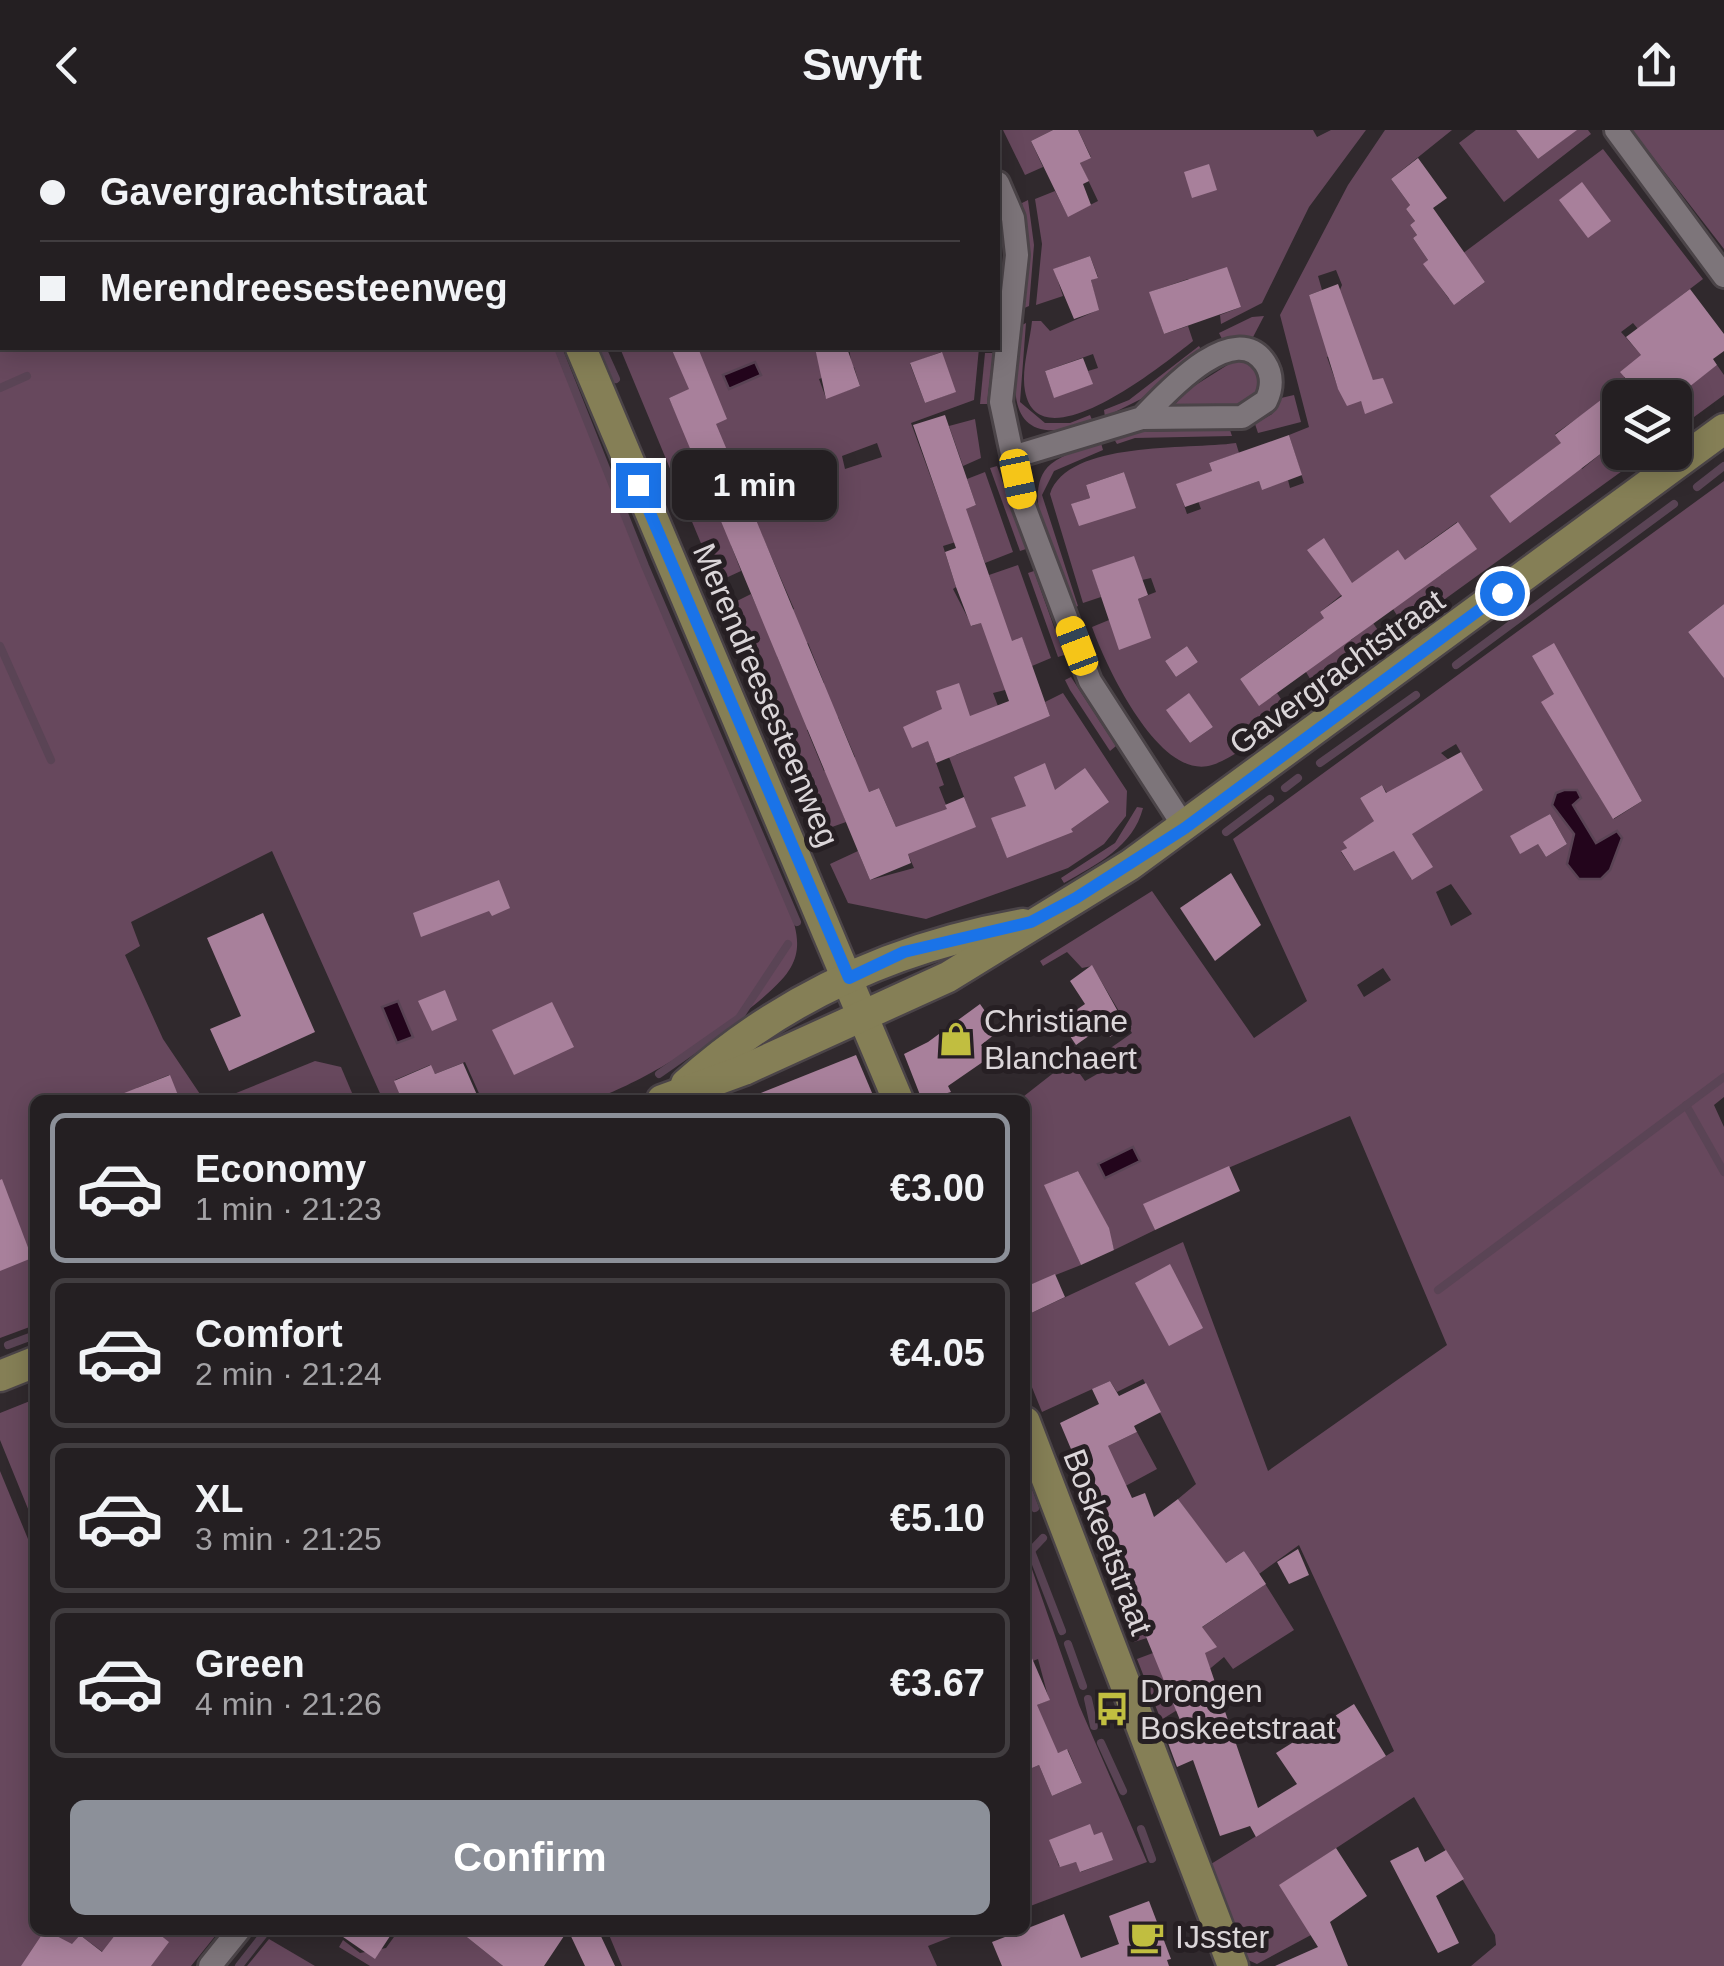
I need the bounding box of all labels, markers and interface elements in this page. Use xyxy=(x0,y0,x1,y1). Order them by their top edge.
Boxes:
icon: back xyxy=(40,38,95,93)
icon: share xyxy=(1629,38,1684,93)
text: Swyft xyxy=(802,39,922,90)
text: Gavergrachtstraat xyxy=(100,171,427,213)
text: Merendreesesteenweg xyxy=(100,267,508,309)
map controls xyxy=(1602,380,1692,470)
button: layers xyxy=(1602,380,1692,470)
car xyxy=(997,447,1039,511)
callout: 1 min xyxy=(673,450,838,520)
route end xyxy=(616,463,661,508)
text: 1 min xyxy=(713,467,796,503)
street label: Merendreesesteenweg xyxy=(686,538,846,852)
route start xyxy=(1480,571,1525,616)
street label: Gavergrachtstraat xyxy=(1223,582,1451,762)
car xyxy=(1052,613,1102,679)
place label: Christiane Blanchaert xyxy=(984,1003,1137,1076)
shop icon: Christiane Blanchaert xyxy=(937,1020,975,1058)
icon: car xyxy=(75,1143,165,1233)
text: Economy xyxy=(195,1148,366,1190)
text: €3.00 xyxy=(890,1167,985,1209)
text: 1 min · 21:23 xyxy=(195,1191,382,1227)
icon: car xyxy=(75,1308,165,1398)
text: Comfort xyxy=(195,1313,343,1355)
text: €4.05 xyxy=(890,1332,985,1374)
text: 2 min · 21:24 xyxy=(195,1356,382,1392)
street label: Boskeetstraat xyxy=(1056,1444,1160,1640)
icon: car xyxy=(75,1473,165,1563)
text: XL xyxy=(195,1478,244,1520)
text: €5.10 xyxy=(890,1497,985,1539)
text: 3 min · 21:25 xyxy=(195,1521,382,1557)
icon: car xyxy=(75,1638,165,1728)
text: Green xyxy=(195,1643,305,1685)
text: €3.67 xyxy=(890,1662,985,1704)
place label: Drongen Boskeetstraat xyxy=(1140,1673,1336,1746)
text: 4 min · 21:26 xyxy=(195,1686,382,1722)
bus stop icon: Drongen Boskeetstraat xyxy=(1093,1690,1131,1728)
button: Confirm xyxy=(70,1800,990,1915)
cafe icon: IJsster xyxy=(1128,1918,1166,1956)
place label: IJsster xyxy=(1175,1919,1270,1955)

